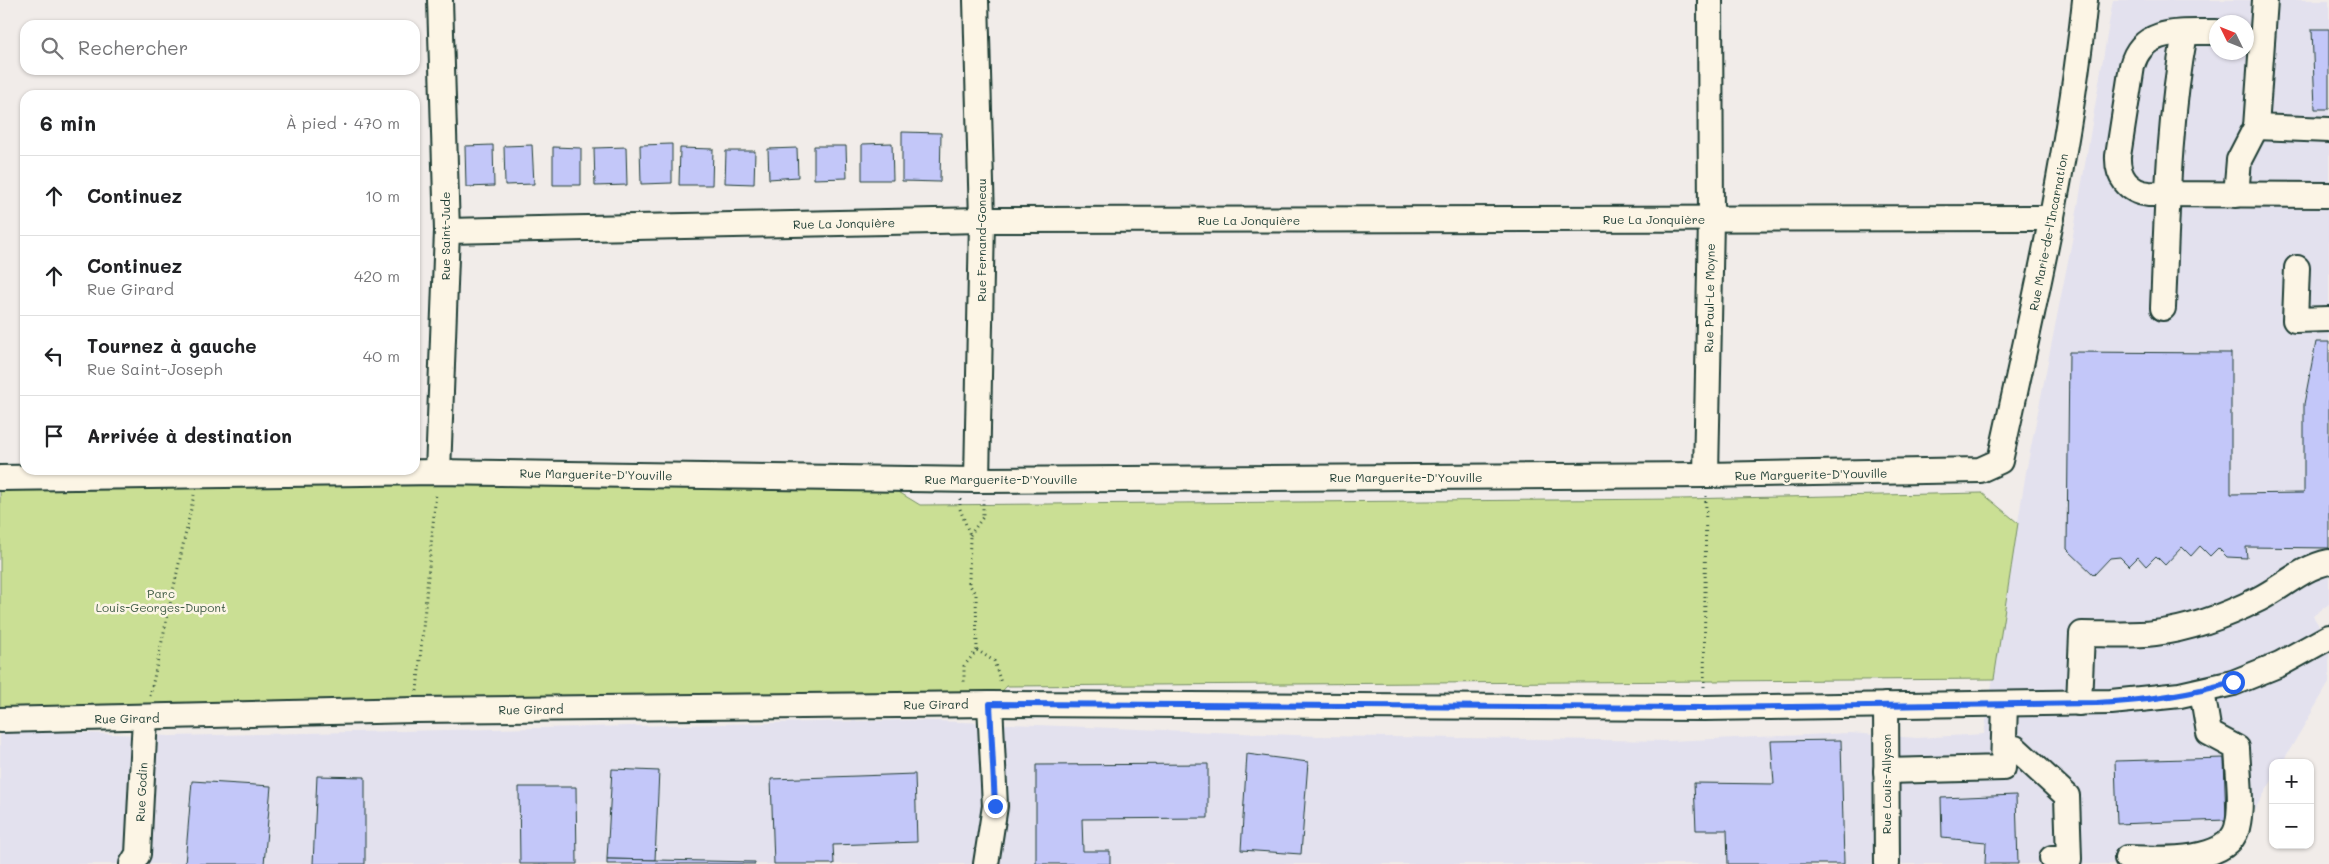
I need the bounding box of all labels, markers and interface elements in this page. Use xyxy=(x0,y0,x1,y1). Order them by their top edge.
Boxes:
north arrow xyxy=(2209,15,2254,60)
search box xyxy=(20,20,420,75)
icon: search xyxy=(38,34,66,62)
text: Rechercher xyxy=(78,35,188,60)
text: 6 min xyxy=(40,109,96,136)
text: À pied · 470 m xyxy=(286,112,400,133)
street label: Rue Marie-de-l'Incarnation xyxy=(2025,152,2071,312)
street label: Rue Fernand-Goneau xyxy=(973,178,989,302)
icon: ahead xyxy=(40,182,68,210)
text: Continuez xyxy=(87,183,182,208)
text: 10 m xyxy=(365,185,400,206)
street label: Rue Saint-Jude xyxy=(437,192,453,280)
street label: Rue La Jonquière xyxy=(1603,211,1705,227)
street label: Rue La Jonquière xyxy=(1198,212,1300,228)
street label: Rue La Jonquière xyxy=(793,214,895,232)
street label: Rue Paul-Le Moyne xyxy=(1700,243,1718,353)
text: Continuez xyxy=(87,253,182,278)
icon: ahead xyxy=(40,262,68,290)
text: 420 m xyxy=(354,265,400,286)
text: Rue Girard xyxy=(87,278,174,299)
text: Tournez à gauche xyxy=(87,333,256,358)
icon: left xyxy=(40,342,68,370)
text: 40 m xyxy=(363,345,400,366)
text: Rue Saint-Joseph xyxy=(87,358,222,379)
icon: arrive xyxy=(40,422,68,450)
text: Arrivée à destination xyxy=(87,423,292,448)
street label: Rue Marguerite-D'Youville xyxy=(519,465,673,483)
street label: Rue Marguerite-D'Youville xyxy=(1734,465,1888,483)
street label: Rue Marguerite-D'Youville xyxy=(1330,469,1482,485)
street label: Rue Marguerite-D'Youville xyxy=(925,471,1077,487)
park label: Parc Louis-Georges-Dupont xyxy=(96,585,226,615)
route start xyxy=(2222,671,2245,694)
street label: Rue Girard xyxy=(903,695,969,713)
street label: Rue Girard xyxy=(498,700,564,718)
street label: Rue Girard xyxy=(94,709,160,727)
street label: Rue Louis-Allyson xyxy=(1878,734,1894,834)
map controls xyxy=(2269,759,2314,849)
button: + xyxy=(2269,759,2314,804)
street label: Rue Godin xyxy=(131,762,151,822)
route end xyxy=(984,795,1007,818)
button: − xyxy=(2269,804,2314,849)

